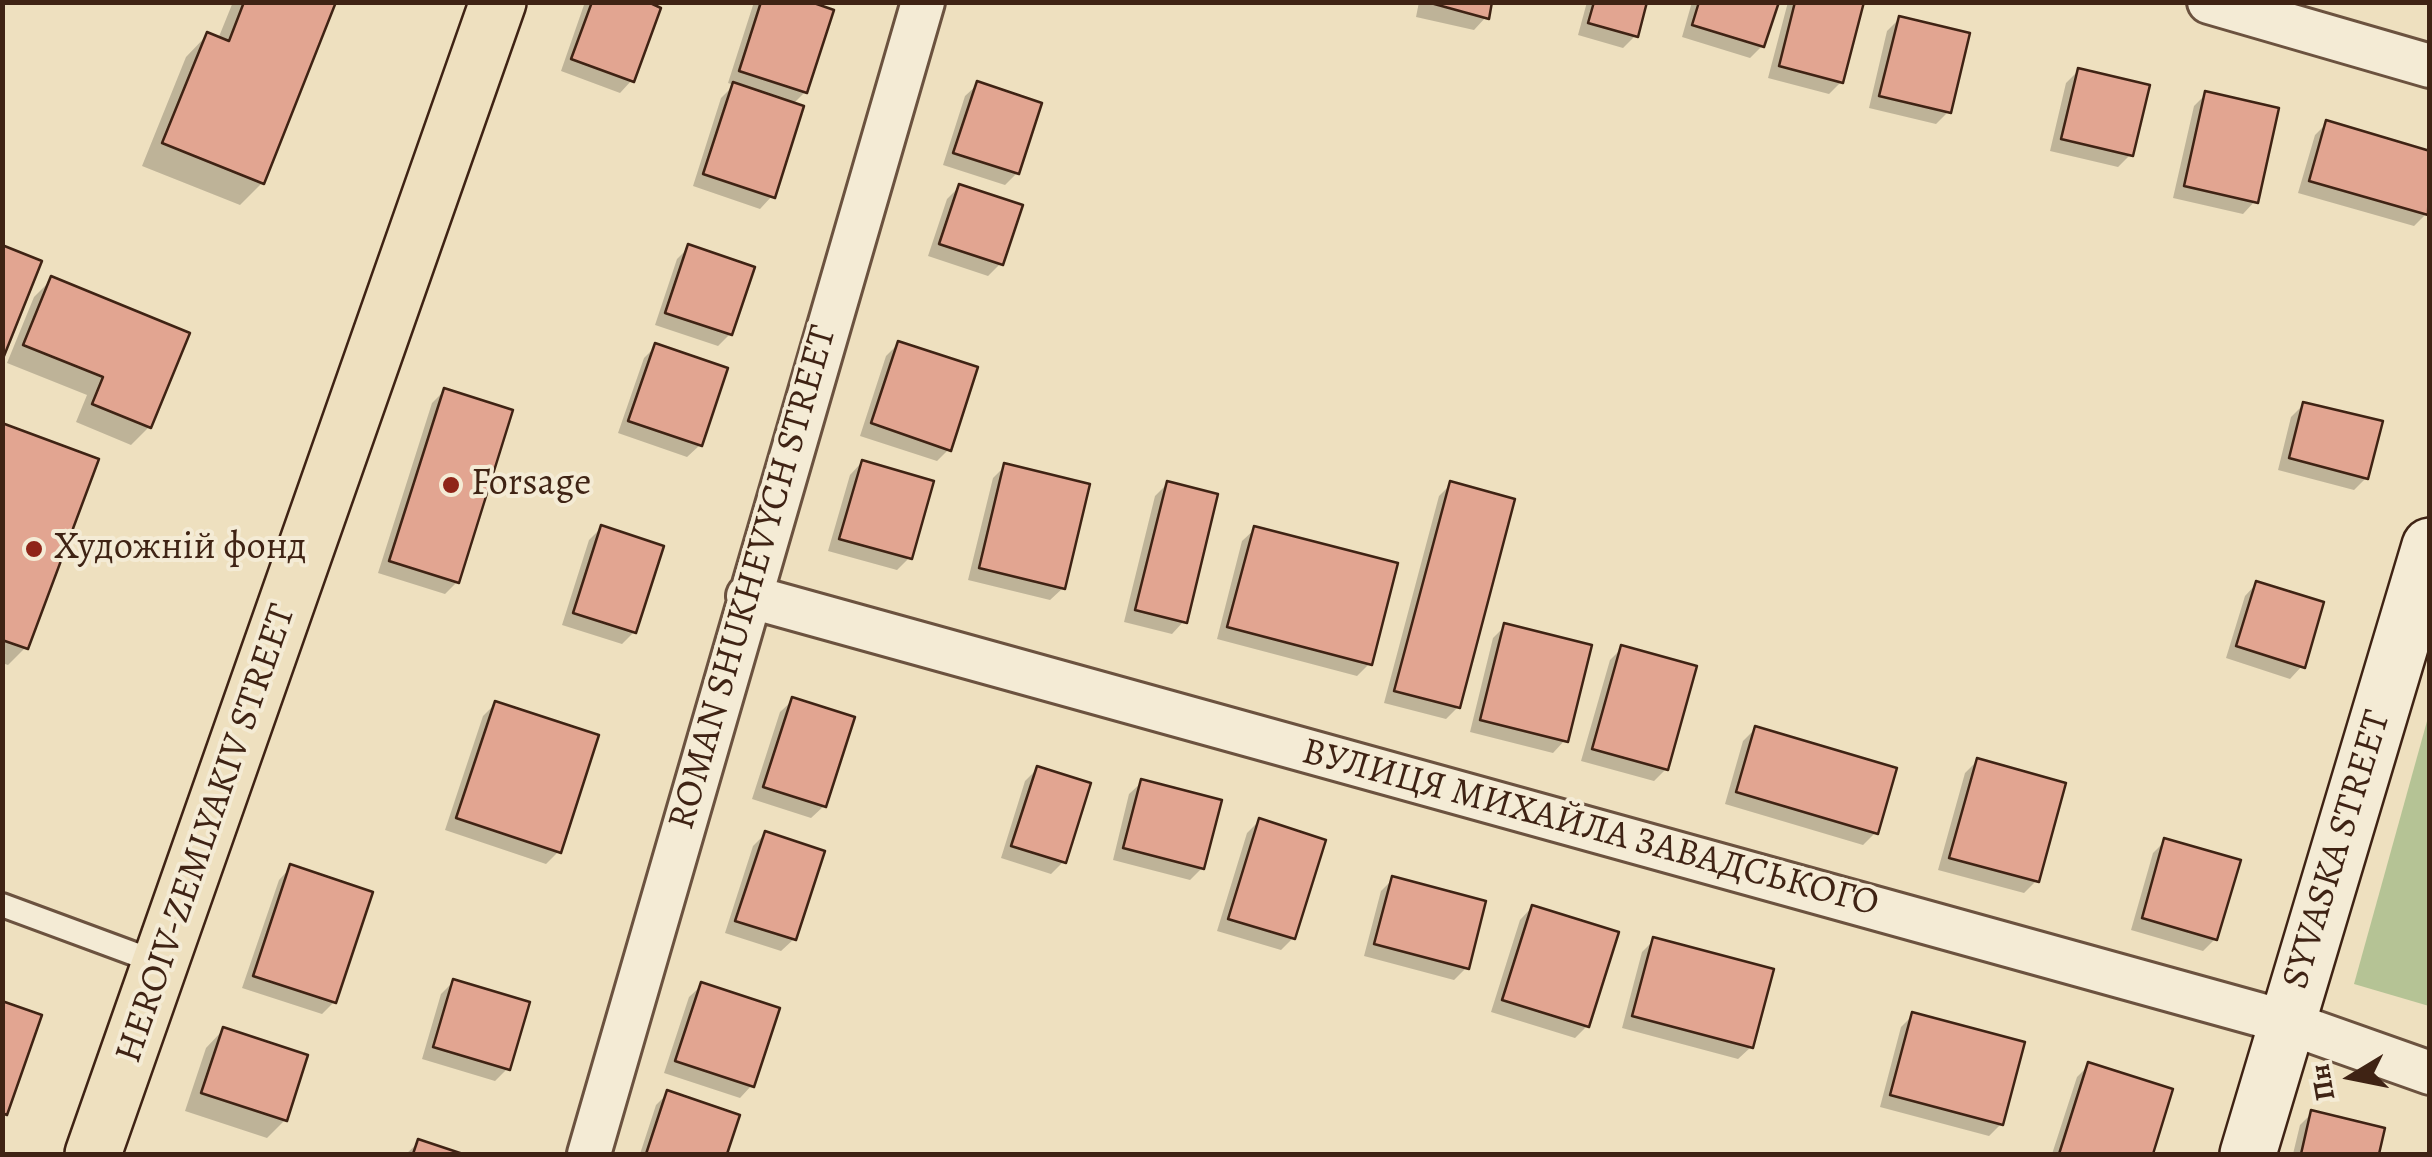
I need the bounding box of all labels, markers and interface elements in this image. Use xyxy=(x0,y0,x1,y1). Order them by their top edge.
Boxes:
street label: ROMAN SHUKHEVYCH STREET xyxy=(660,321,848,835)
place label: Forsage xyxy=(471,462,591,508)
marker: Forsage xyxy=(440,474,462,496)
place label: Художній фонд xyxy=(54,526,306,572)
marker: Художній фонд xyxy=(23,538,45,560)
street label: HEROIV-ZEMLYAKIV STREET xyxy=(107,599,307,1069)
street label: SYVASKA STREET xyxy=(2274,705,2402,995)
street label: ВУЛИЦЯ МИХАЙЛА ЗАВАДСЬКОГО xyxy=(1297,730,1883,928)
north arrow xyxy=(2302,1027,2402,1127)
text: Пн xyxy=(2301,1061,2344,1104)

